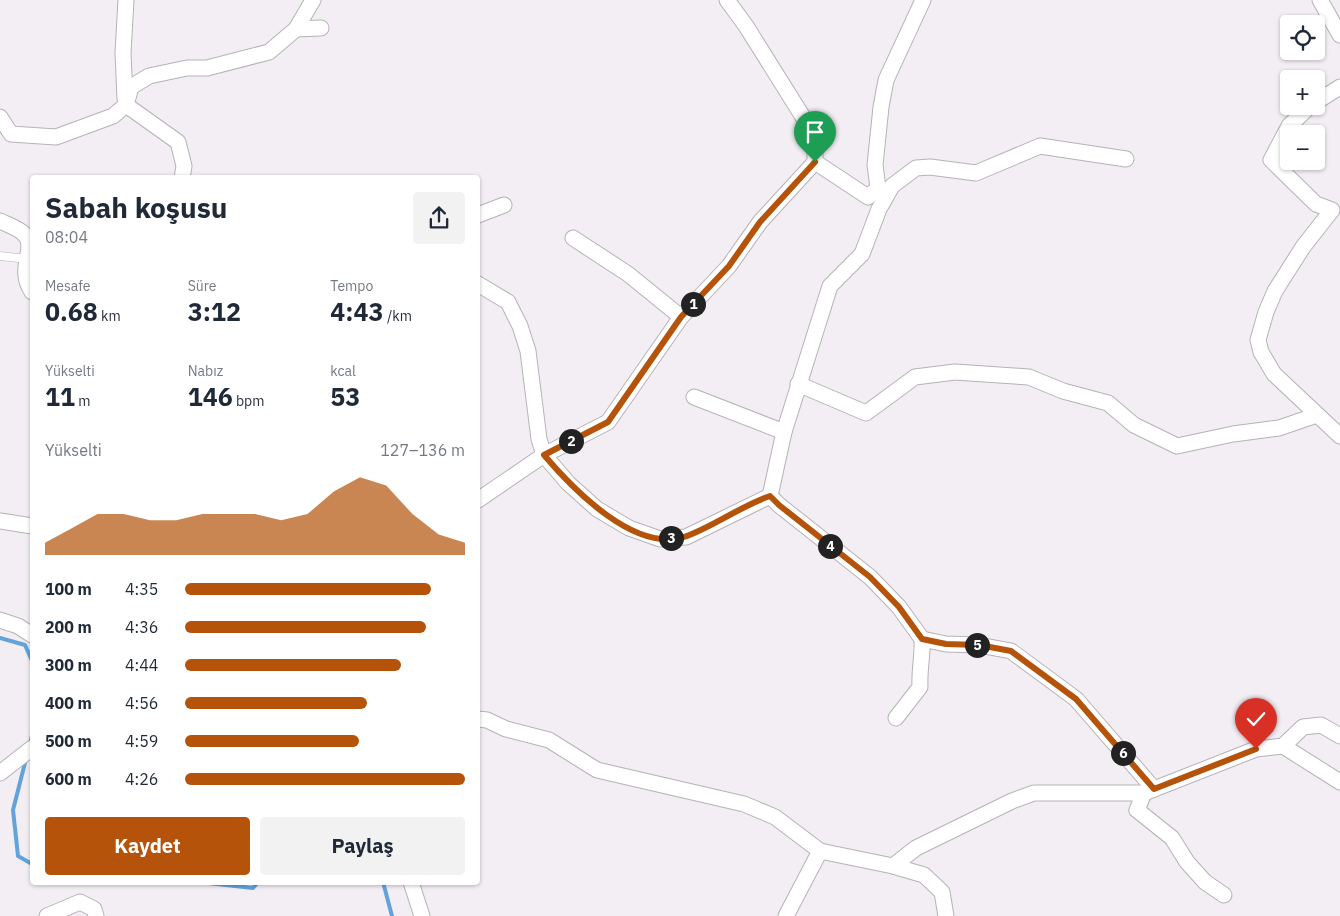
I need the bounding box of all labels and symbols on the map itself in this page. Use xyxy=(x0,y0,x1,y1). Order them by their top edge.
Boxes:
pin xyxy=(794,111,836,162)
pin: 1 xyxy=(680,292,706,316)
pin: 2 xyxy=(558,428,584,454)
pin: 3 xyxy=(658,526,684,550)
pin: 4 xyxy=(818,534,842,558)
pin: 5 xyxy=(964,632,990,658)
pin xyxy=(1235,698,1277,749)
pin: 6 xyxy=(1110,740,1136,766)

